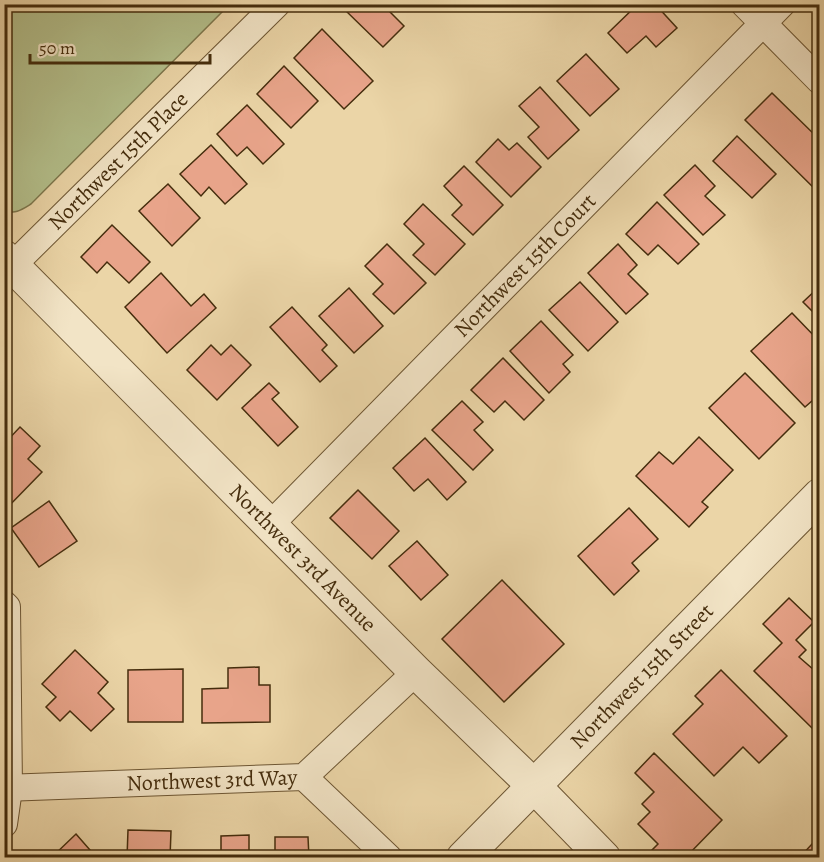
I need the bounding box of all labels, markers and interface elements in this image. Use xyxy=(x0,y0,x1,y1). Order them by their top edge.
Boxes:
scale bar xyxy=(30,27,210,65)
text: 50 m xyxy=(39,36,75,60)
street label: Northwest 15th Place xyxy=(42,85,195,237)
street label: Northwest 15th Court xyxy=(447,187,603,344)
street label: Northwest 3rd Avenue xyxy=(222,477,383,639)
street label: Northwest 15th Street xyxy=(563,597,720,756)
street label: Northwest 3rd Way xyxy=(126,762,298,798)

